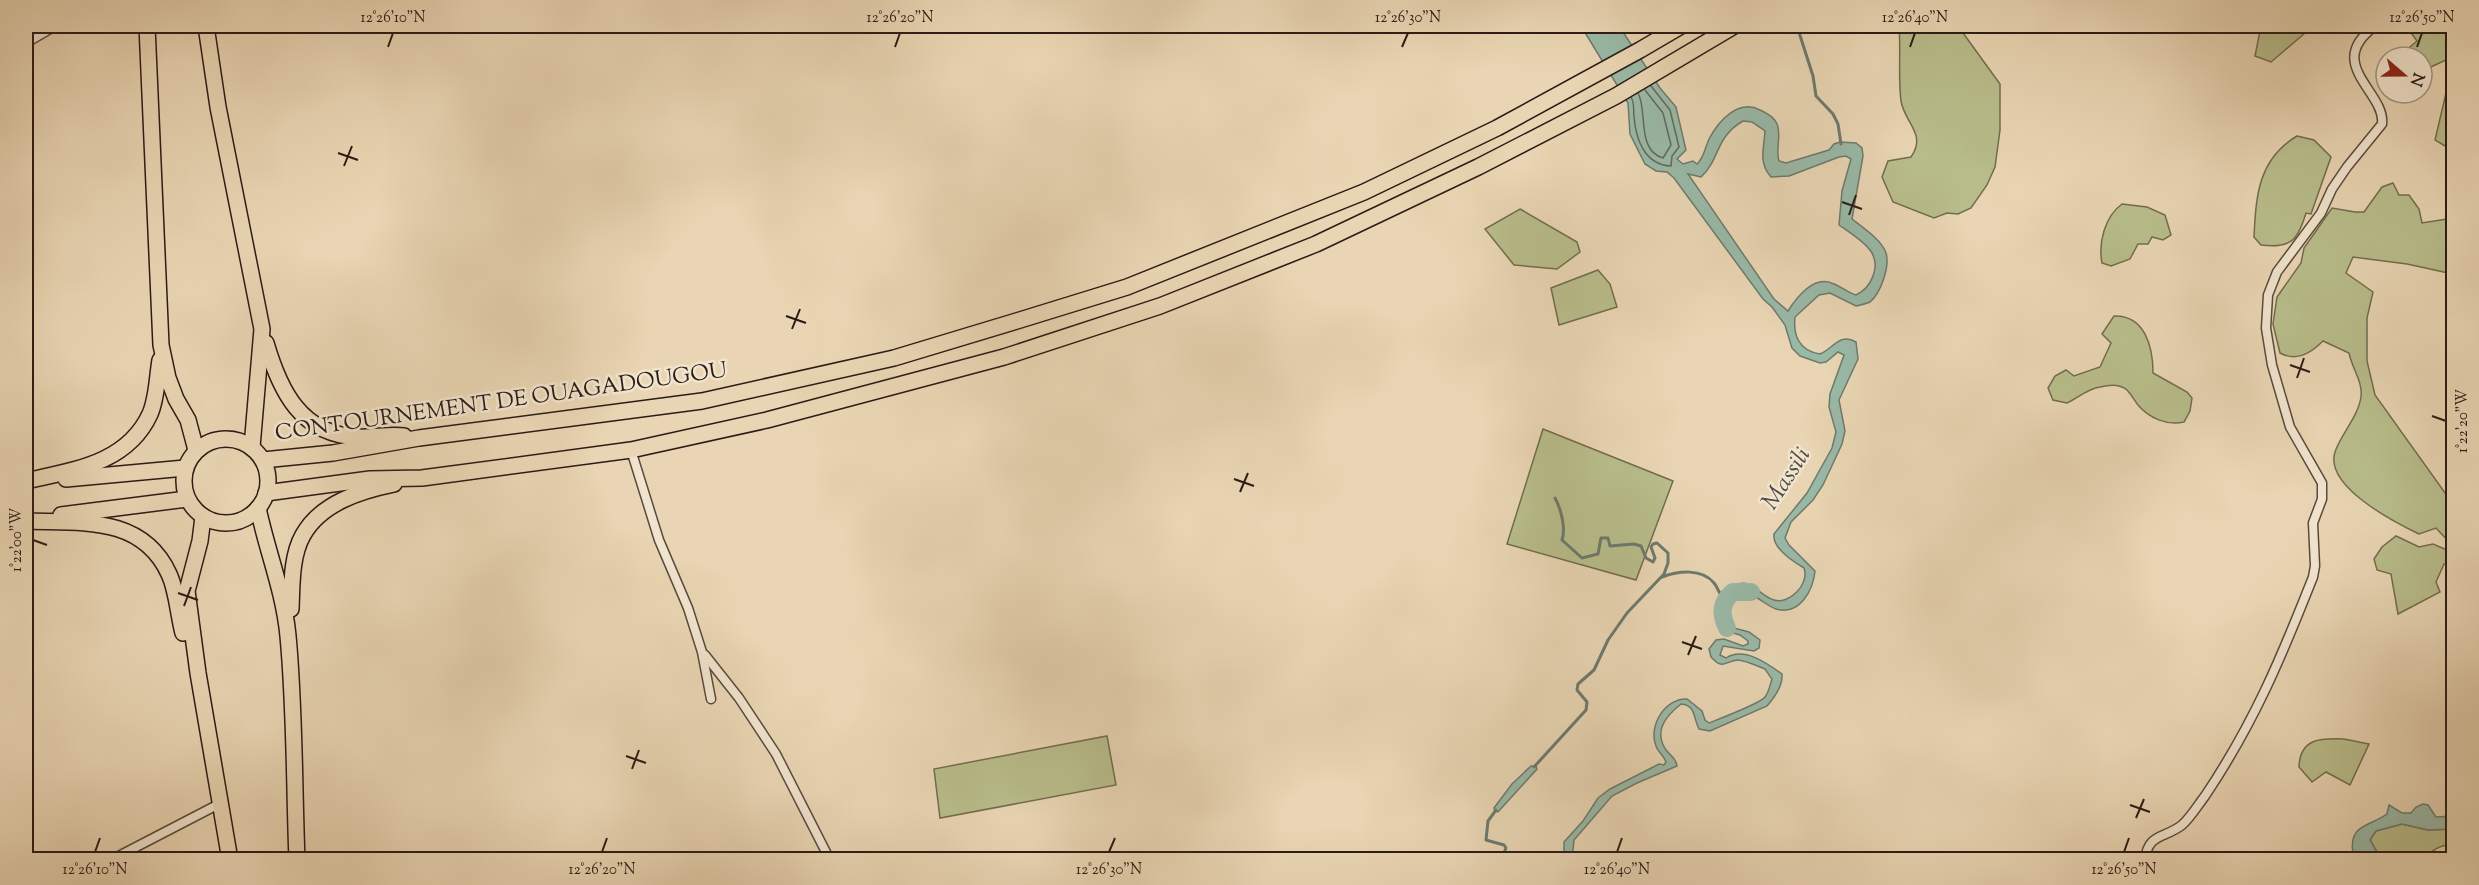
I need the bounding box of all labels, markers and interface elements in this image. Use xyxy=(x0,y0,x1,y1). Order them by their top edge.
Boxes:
text: 12°26'10"N xyxy=(361,8,425,29)
text: 12°26'20"N xyxy=(867,8,933,29)
text: 12°26'30"N xyxy=(1375,8,1441,29)
text: 12°26'40"N xyxy=(1882,8,1948,29)
text: 12°26'50"N xyxy=(2389,8,2455,29)
north arrow xyxy=(2374,45,2434,105)
text: N xyxy=(2403,69,2429,89)
street label: CONTOURNEMENT DE OUAGADOUGOU xyxy=(273,355,729,451)
text: 1°22'20"W xyxy=(2453,389,2474,453)
water label: Massili xyxy=(1754,441,1820,517)
text: 1°22'00"W xyxy=(7,508,28,572)
text: 12°26'10"N xyxy=(63,860,127,881)
text: 12°26'20"N xyxy=(569,860,635,881)
text: 12°26'30"N xyxy=(1076,860,1142,881)
text: 12°26'40"N xyxy=(1584,860,1650,881)
text: 12°26'50"N xyxy=(2091,860,2157,881)

